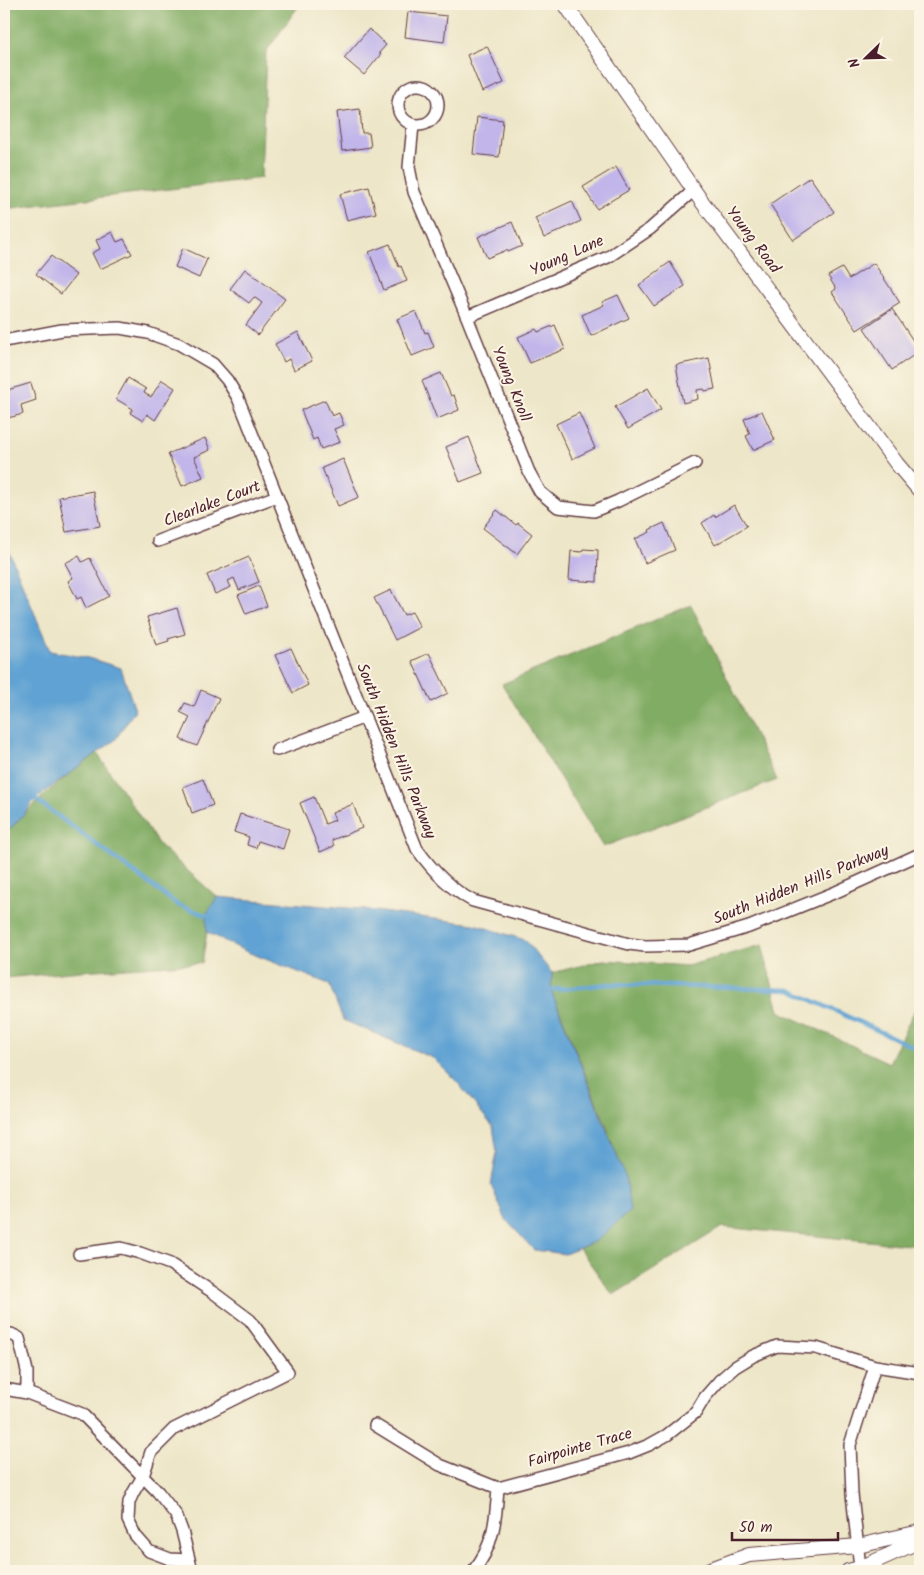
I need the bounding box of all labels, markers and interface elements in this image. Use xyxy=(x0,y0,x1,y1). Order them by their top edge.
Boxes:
north arrow xyxy=(842,32,892,82)
text: N xyxy=(843,54,867,71)
street label: Young Road xyxy=(719,201,787,280)
street label: Young Lane xyxy=(526,229,608,283)
street label: Young Knoll xyxy=(484,342,538,426)
street label: Clearlake Court xyxy=(160,474,265,534)
street label: South Hidden Hills Parkway xyxy=(349,659,443,843)
street label: South Hidden Hills Parkway xyxy=(709,838,893,932)
street label: Fairpointe Trace xyxy=(525,1421,635,1475)
scale bar xyxy=(732,1510,838,1542)
text: 50 m xyxy=(739,1516,773,1540)

